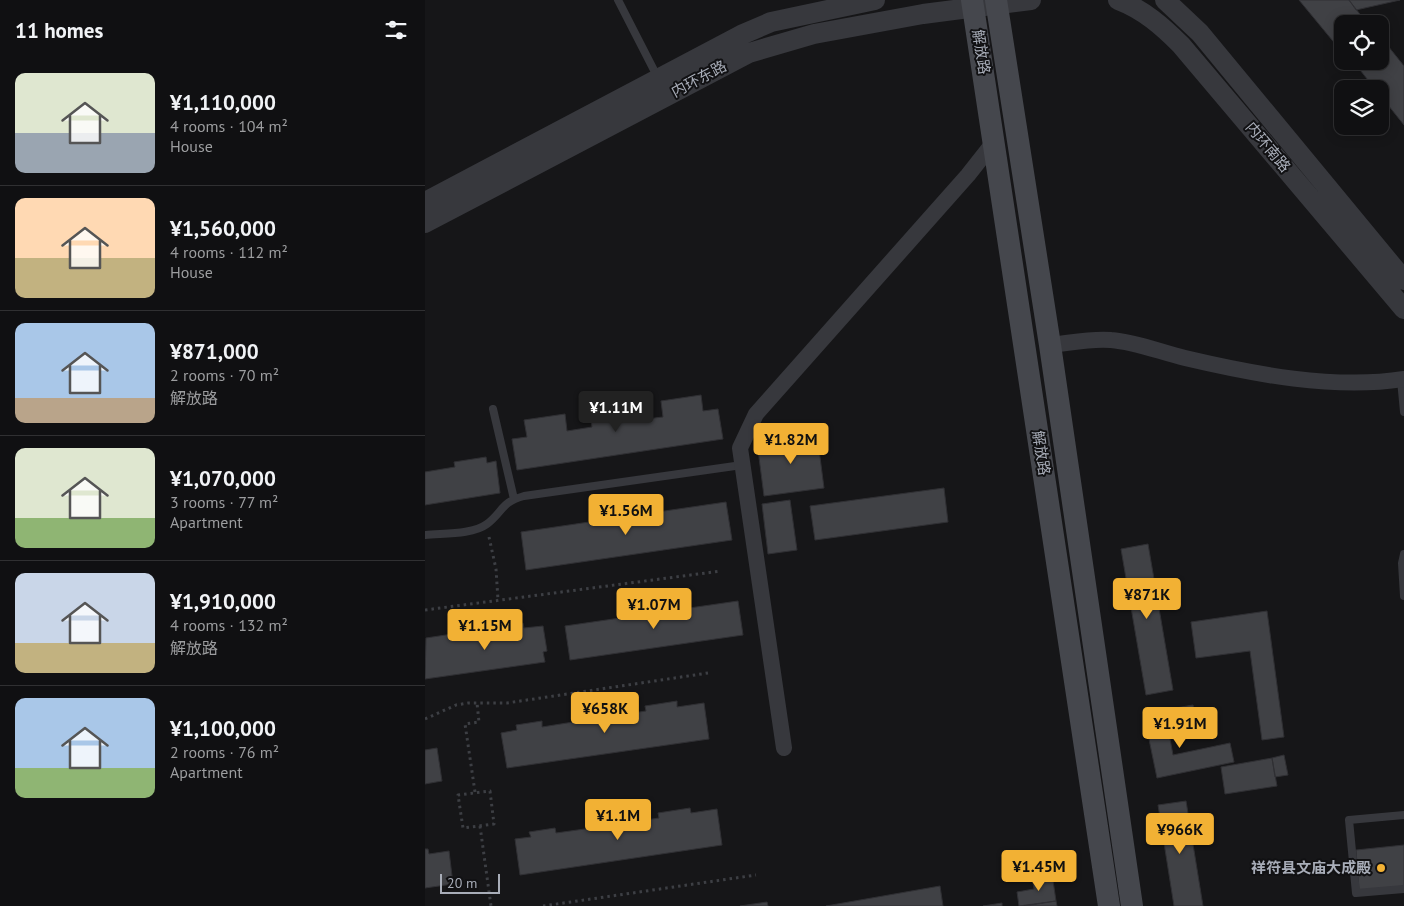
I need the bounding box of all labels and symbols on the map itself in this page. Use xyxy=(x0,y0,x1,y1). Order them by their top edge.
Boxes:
street label: 解放路 xyxy=(969,28,994,76)
street label: 内环东路 xyxy=(668,56,730,101)
street label: 内环南路 xyxy=(1242,118,1295,176)
pin: ¥1.11M xyxy=(575,390,657,433)
pin: ¥1.82M xyxy=(750,422,832,465)
street label: 解放路 xyxy=(1029,429,1054,477)
pin: ¥1.56M xyxy=(585,494,667,536)
pin: ¥871K xyxy=(1112,578,1182,620)
pin: ¥1.07M xyxy=(613,588,695,630)
pin: ¥1.15M xyxy=(444,608,526,651)
pin: ¥658K xyxy=(570,692,640,734)
pin: ¥1.91M xyxy=(1139,706,1221,749)
pin: ¥1.1M xyxy=(583,798,653,841)
pin: ¥966K xyxy=(1145,812,1215,855)
pin: ¥1.45M xyxy=(998,850,1080,892)
place label: 祥符县文庙大成殿 xyxy=(1251,858,1371,877)
marker: 祥符县文庙大成殿 xyxy=(1375,862,1387,874)
scale bar xyxy=(440,871,500,894)

